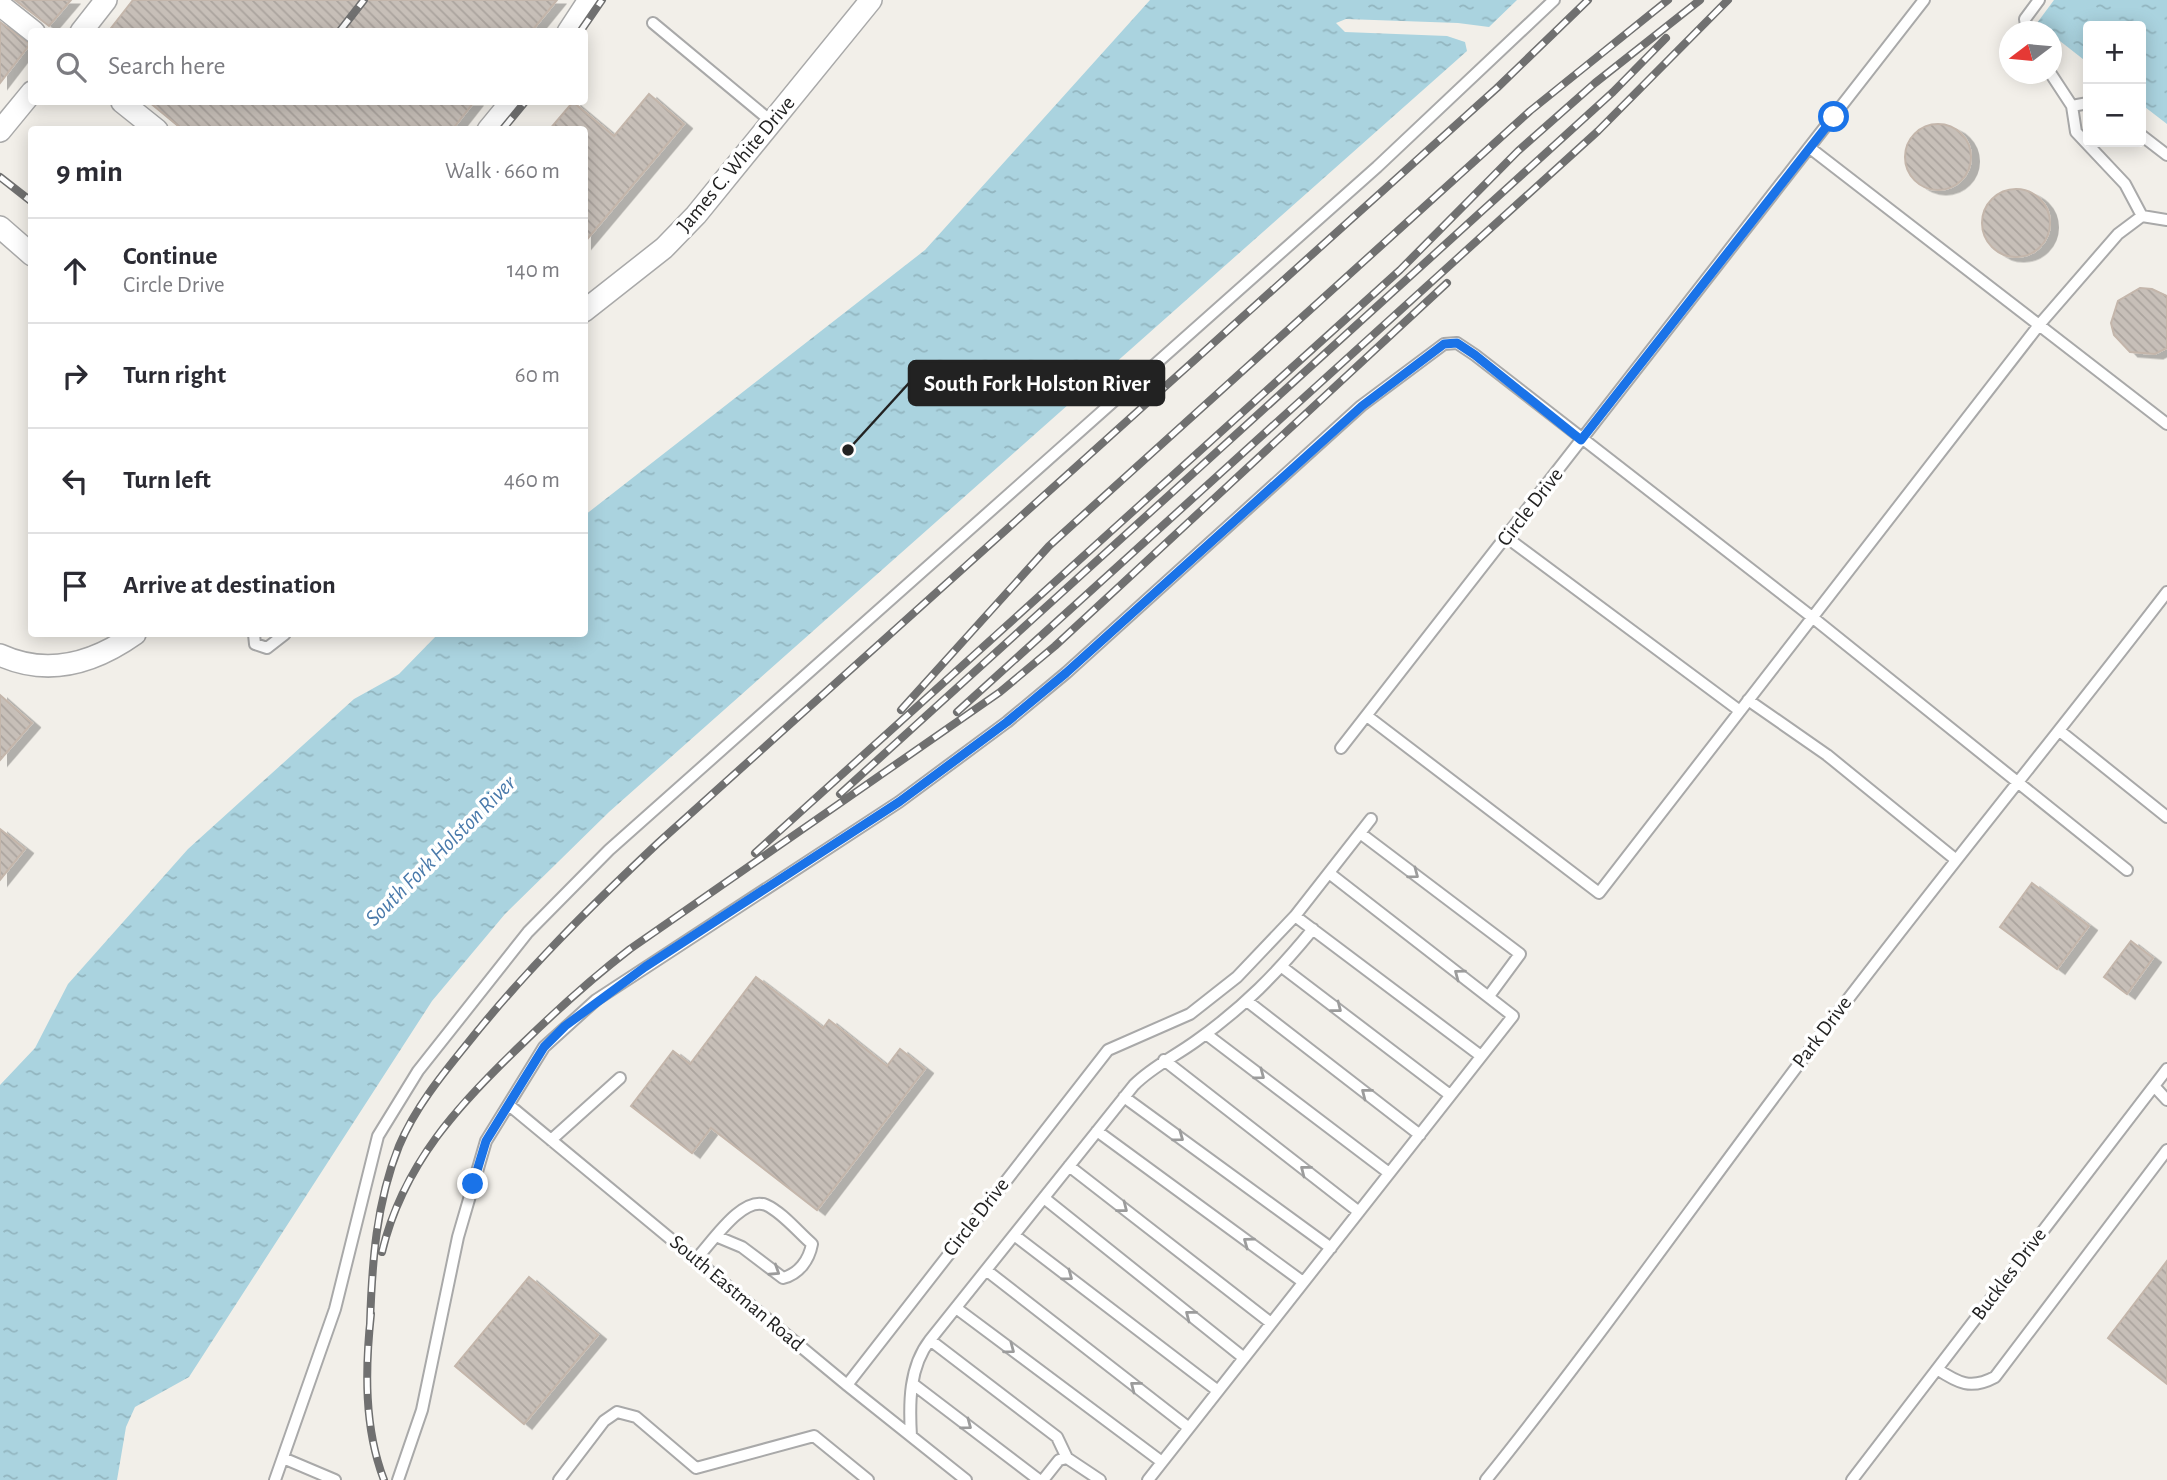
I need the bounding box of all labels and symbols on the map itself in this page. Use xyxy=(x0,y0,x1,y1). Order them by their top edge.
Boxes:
north arrow xyxy=(1999,21,2062,84)
street label: James C. White Drive xyxy=(673,92,799,236)
route start xyxy=(1818,101,1849,132)
callout: South Fork Holston River xyxy=(909,361,1164,405)
text: South Fork Holston River xyxy=(924,373,1150,396)
street label: Circle Drive xyxy=(1493,464,1567,550)
water label: South Fork Holston River xyxy=(361,771,521,931)
one-way arrow xyxy=(1406,866,1419,878)
one-way arrow xyxy=(1455,969,1467,982)
street label: Park Drive xyxy=(1789,992,1855,1072)
one-way arrow xyxy=(1329,1000,1341,1013)
one-way arrow xyxy=(1252,1067,1265,1080)
one-way arrow xyxy=(1361,1088,1373,1101)
one-way arrow xyxy=(1172,1129,1184,1141)
one-way arrow xyxy=(1300,1165,1313,1178)
route end xyxy=(457,1168,488,1199)
street label: Circle Drive xyxy=(939,1174,1013,1260)
one-way arrow xyxy=(1116,1199,1128,1212)
street label: Buckles Drive xyxy=(1968,1224,2050,1324)
street label: South Eastman Road xyxy=(666,1231,808,1355)
one-way arrow xyxy=(1243,1238,1256,1250)
one-way arrow xyxy=(767,1263,780,1276)
one-way arrow xyxy=(1061,1268,1073,1281)
one-way arrow xyxy=(1186,1311,1198,1324)
one-way arrow xyxy=(1003,1341,1015,1354)
one-way arrow xyxy=(1130,1381,1143,1394)
one-way arrow xyxy=(959,1417,972,1430)

